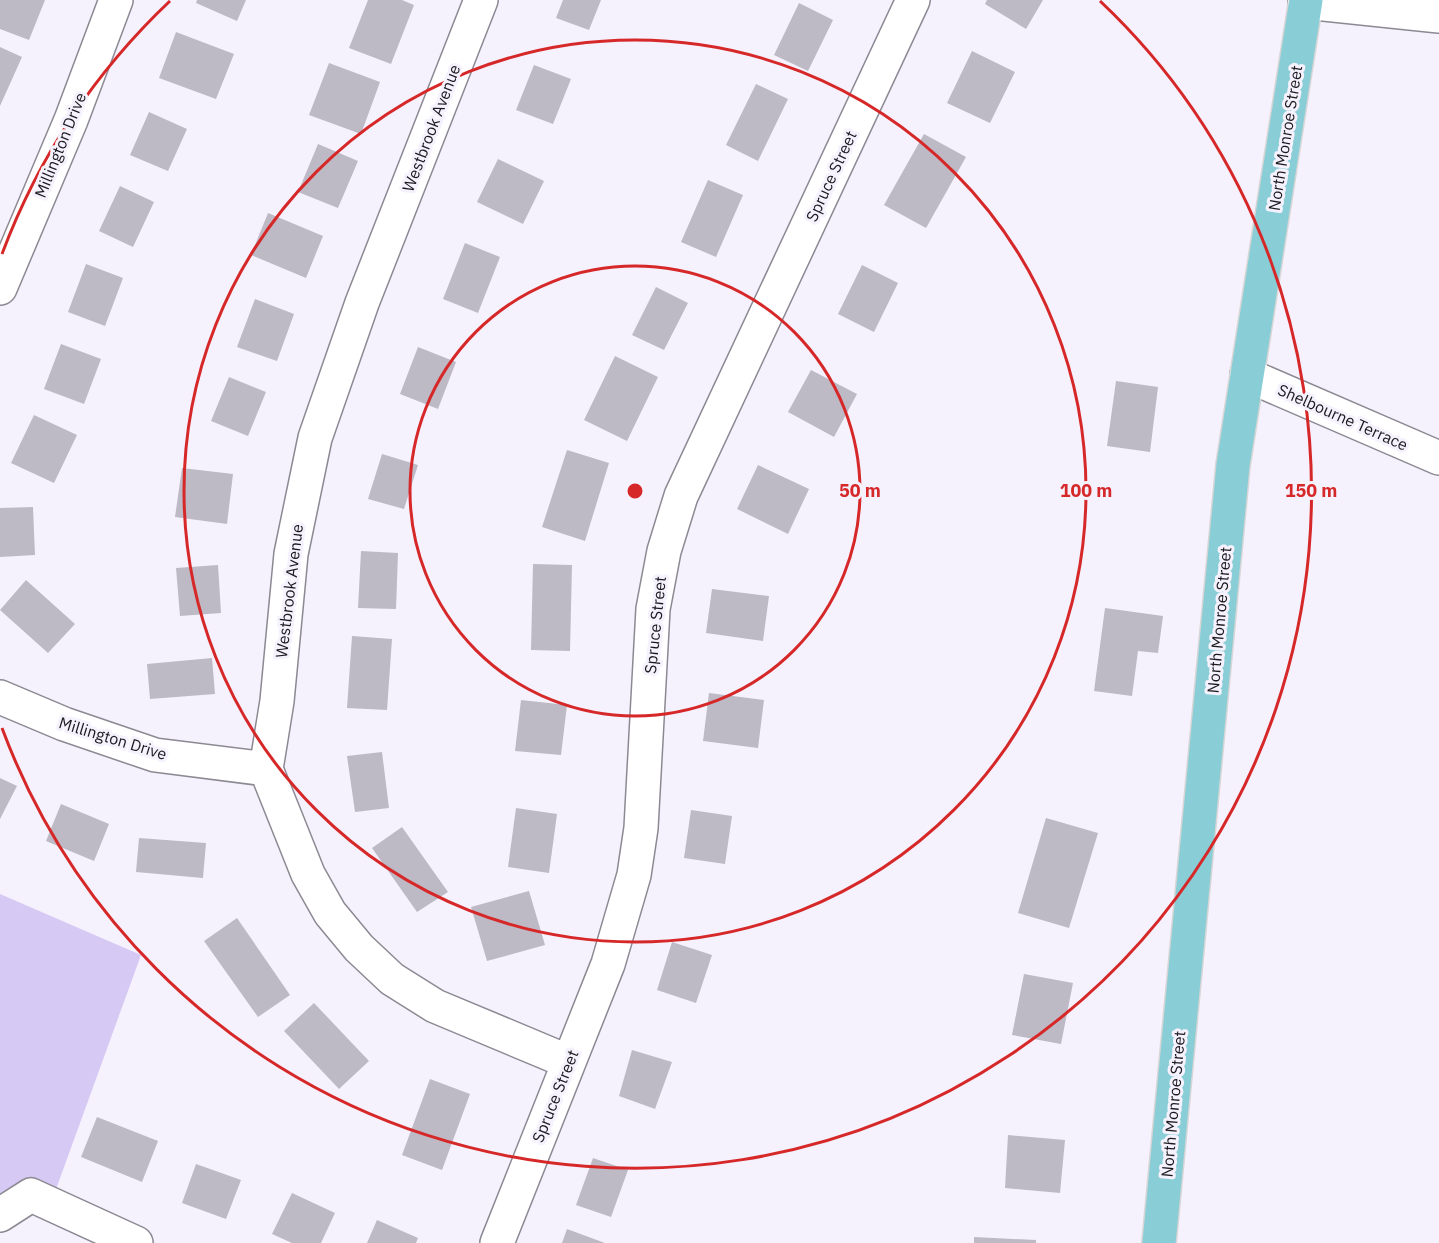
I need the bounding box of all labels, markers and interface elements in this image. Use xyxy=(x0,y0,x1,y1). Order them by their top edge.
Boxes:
street label: Westbrook Avenue xyxy=(398,61,465,194)
street label: North Monroe Street xyxy=(1264,64,1306,212)
street label: Millington Drive xyxy=(30,89,90,201)
street label: Spruce Street xyxy=(801,127,861,225)
street label: Shelbourne Terrace xyxy=(1275,379,1411,455)
text: 50 m xyxy=(839,479,881,502)
text: 100 m xyxy=(1060,479,1112,502)
text: 150 m xyxy=(1285,479,1337,502)
centre of rings xyxy=(625,481,645,501)
street label: Westbrook Avenue xyxy=(271,523,307,659)
street label: North Monroe Street xyxy=(1203,546,1235,694)
street label: Spruce Street xyxy=(640,575,670,675)
street label: Millington Drive xyxy=(57,712,170,764)
street label: North Monroe Street xyxy=(1157,1030,1189,1178)
street label: Spruce Street xyxy=(527,1047,583,1145)

